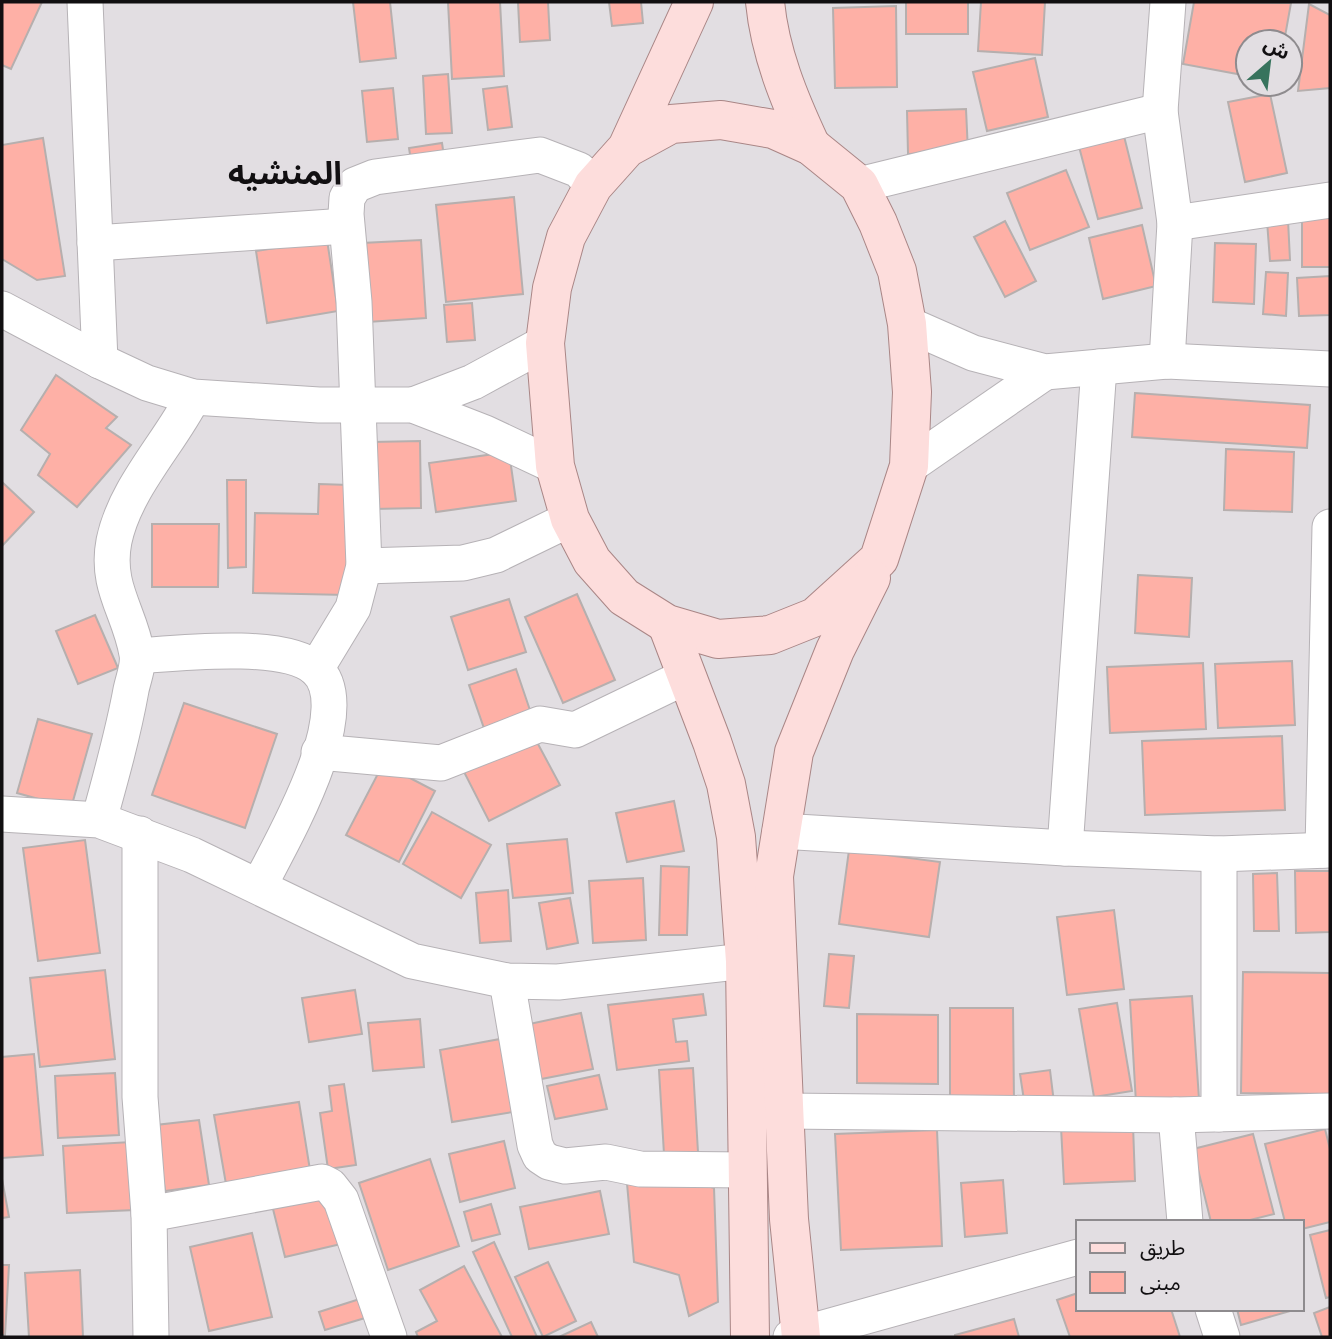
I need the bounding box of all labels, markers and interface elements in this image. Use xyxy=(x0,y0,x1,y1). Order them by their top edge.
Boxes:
north arrow xyxy=(1234,28,1304,98)
text: ش xyxy=(1260,33,1293,65)
district label: المنشيه xyxy=(228,155,342,193)
legend xyxy=(1076,1220,1304,1311)
text: طريق xyxy=(1140,1236,1185,1261)
text: مبنى xyxy=(1140,1271,1181,1296)

